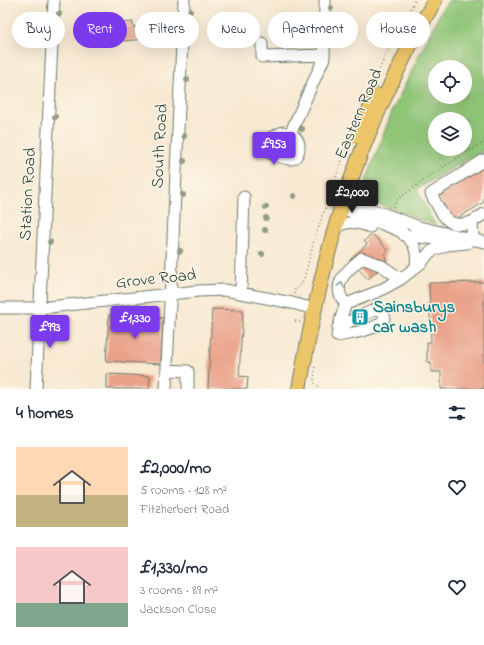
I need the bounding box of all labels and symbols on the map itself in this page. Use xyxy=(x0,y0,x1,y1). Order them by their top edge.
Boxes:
street label: Eastern Road xyxy=(329,64,390,163)
street label: South Road xyxy=(145,103,175,189)
pin: £953 xyxy=(250,132,298,166)
street label: Station Road xyxy=(13,146,43,241)
pin: £2,000 xyxy=(319,180,385,214)
street label: Grove Road xyxy=(115,262,198,296)
one-way arrow xyxy=(336,282,344,288)
place label: Sainsburys car wash xyxy=(373,295,456,340)
pin: £1,330 xyxy=(102,306,168,340)
building icon: Sainsburys car wash xyxy=(350,307,370,327)
pin: £993 xyxy=(26,315,74,349)

